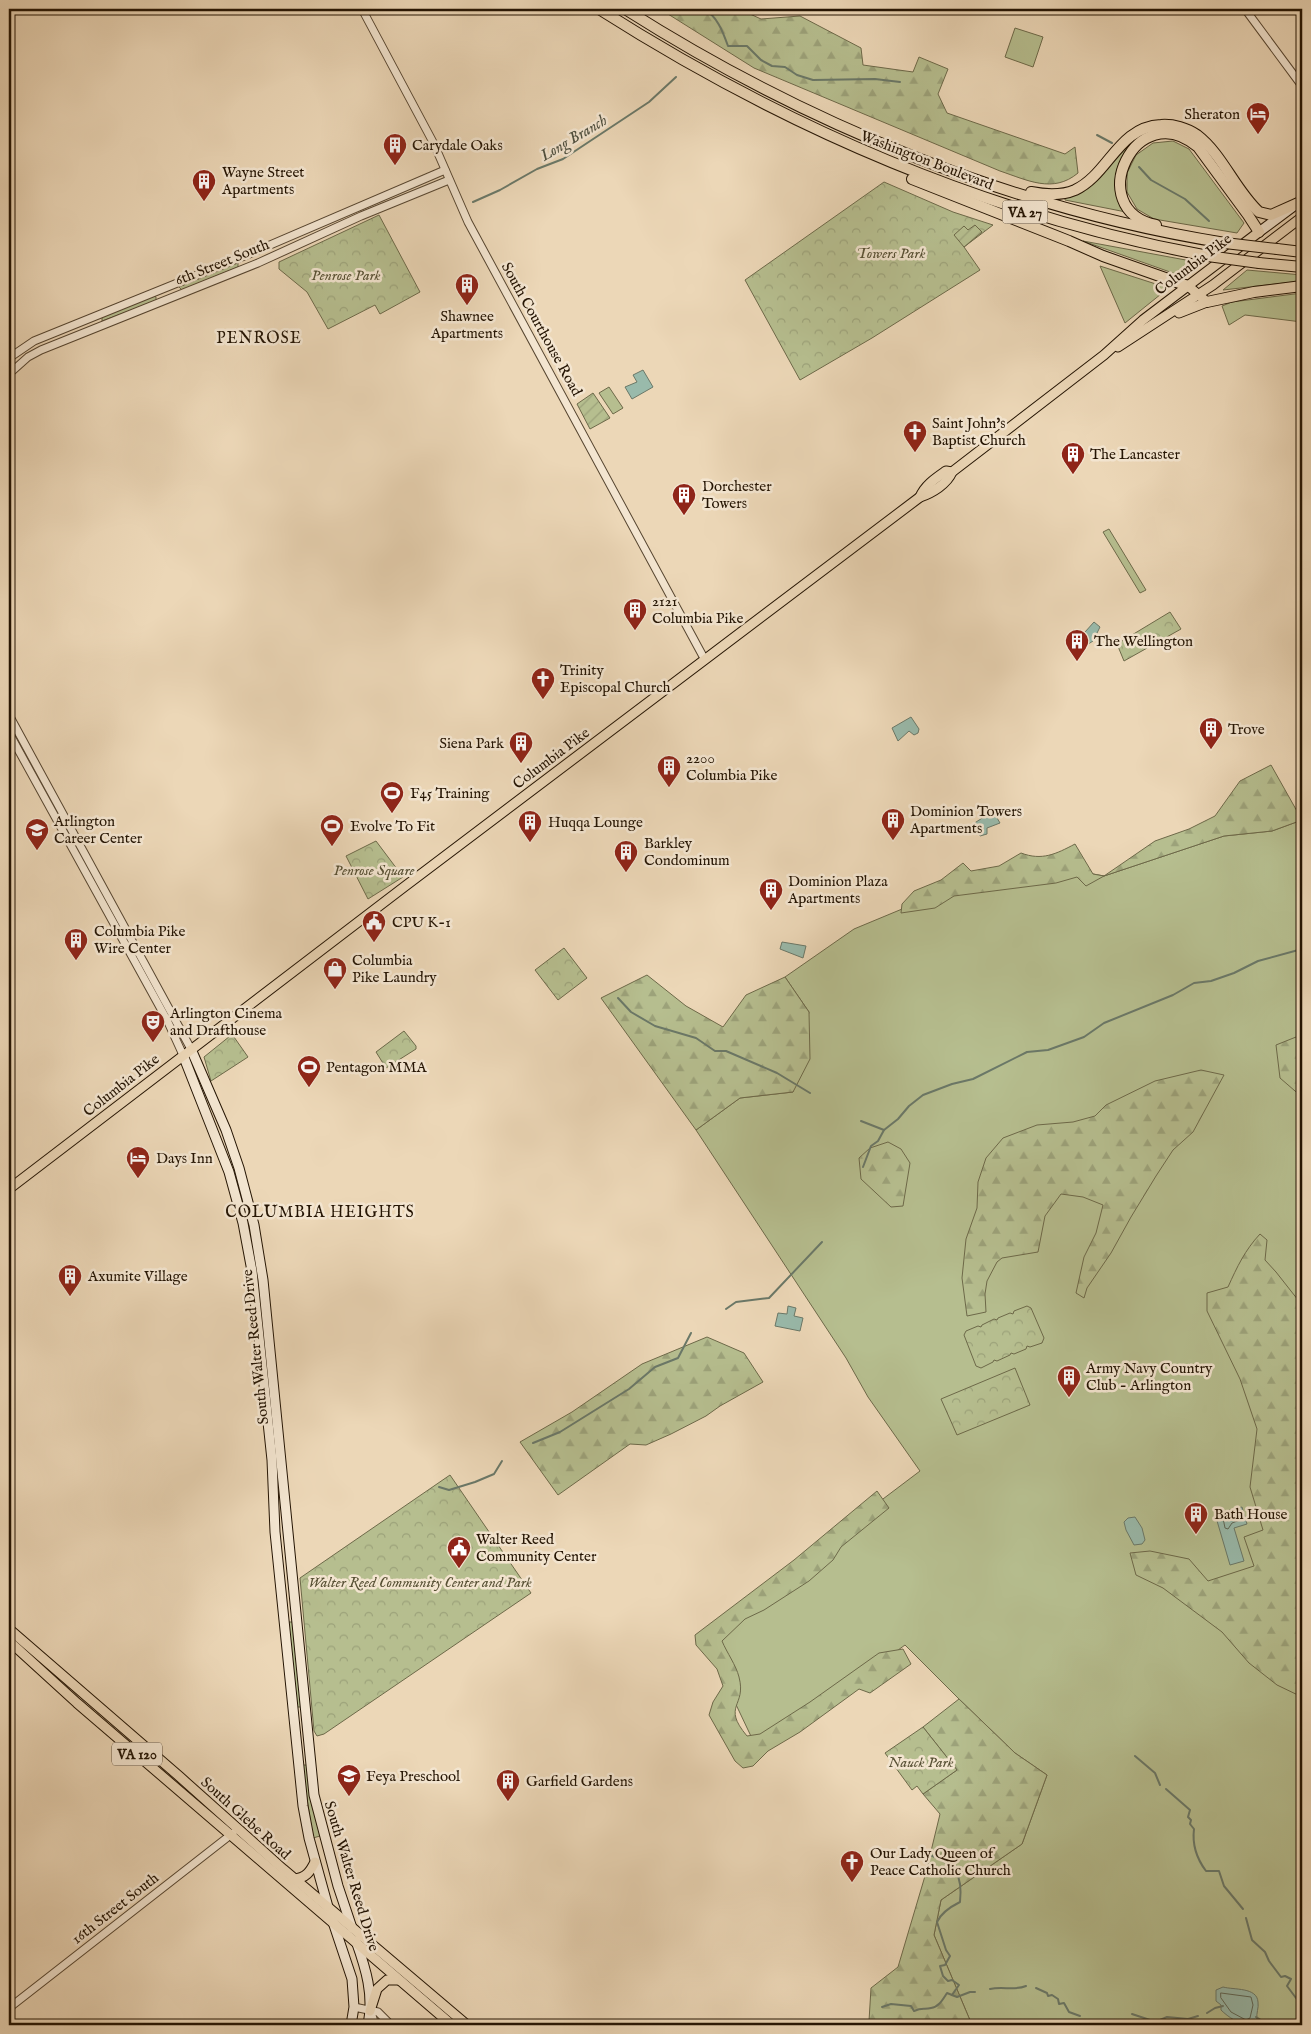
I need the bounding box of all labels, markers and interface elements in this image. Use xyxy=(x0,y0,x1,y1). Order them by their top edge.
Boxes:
hotel icon: Sheraton xyxy=(1245,101,1271,135)
place label: Sheraton xyxy=(1184,105,1240,124)
water label: Long Branch xyxy=(536,111,611,167)
street label: Washington Boulevard xyxy=(858,126,997,195)
building icon: Carydale Oaks xyxy=(382,132,408,166)
place label: Carydale Oaks xyxy=(412,136,503,155)
place label: Wayne Street Apartments xyxy=(221,163,305,199)
building icon: Wayne Street Apartments xyxy=(191,168,217,202)
road number: VA 27 xyxy=(1002,200,1048,223)
street label: Columbia Pike xyxy=(1151,229,1236,299)
street label: 6th Street South xyxy=(172,235,272,290)
park label: Towers Park xyxy=(857,244,925,263)
street label: South Courthouse Road xyxy=(497,259,587,400)
park label: Penrose Park xyxy=(311,266,381,285)
building icon: Shawnee Apartments xyxy=(454,272,480,306)
place label: Shawnee Apartments xyxy=(430,307,503,343)
district label: PENROSE xyxy=(216,329,302,349)
place label: Saint John's Baptist Church xyxy=(932,414,1026,450)
church icon: Saint John's Baptist Church xyxy=(902,419,928,453)
building icon: The Lancaster xyxy=(1060,441,1086,475)
place label: The Lancaster xyxy=(1090,445,1180,464)
place label: Dorchester Towers xyxy=(702,477,772,513)
building icon: Dorchester Towers xyxy=(671,482,697,516)
place label: 2121 Columbia Pike xyxy=(652,592,743,628)
building icon: 2121 Columbia Pike xyxy=(622,597,648,631)
building icon: The Wellington xyxy=(1064,628,1090,662)
place label: The Wellington xyxy=(1094,632,1193,651)
place label: Trinity Episcopal Church xyxy=(560,661,671,697)
church icon: Trinity Episcopal Church xyxy=(530,666,556,700)
building icon: Trove xyxy=(1198,716,1224,750)
place label: Trove xyxy=(1228,720,1265,739)
street label: Columbia Pike xyxy=(509,723,594,793)
building icon: Siena Park xyxy=(508,730,534,764)
place label: Siena Park xyxy=(439,734,505,753)
place label: 2200 Columbia Pike xyxy=(686,749,777,785)
building icon: 2200 Columbia Pike xyxy=(656,754,682,788)
sports icon: F45 Training xyxy=(379,780,405,814)
place label: F45 Training xyxy=(410,784,490,803)
place label: Dominion Towers Apartments xyxy=(909,802,1022,838)
building icon: Dominion Towers Apartments xyxy=(880,807,906,841)
building icon: Huqqa Lounge xyxy=(517,809,543,843)
place label: Arlington Career Center xyxy=(53,812,143,848)
sports icon: Evolve To Fit xyxy=(319,813,345,847)
place label: Huqqa Lounge xyxy=(548,813,643,832)
school or university icon: Arlington Career Center xyxy=(24,817,50,851)
place label: Evolve To Fit xyxy=(350,817,435,836)
place label: Barkley Condominum xyxy=(644,834,730,870)
building icon: Barkley Condominum xyxy=(613,839,639,873)
park label: Penrose Square xyxy=(334,861,414,880)
place label: Dominion Plaza Apartments xyxy=(787,872,888,908)
building icon: Dominion Plaza Apartments xyxy=(758,877,784,911)
public building icon: CPU K-1 xyxy=(361,909,387,943)
place label: CPU K-1 xyxy=(392,913,451,932)
place label: Columbia Pike Wire Center xyxy=(94,922,185,958)
building icon: Columbia Pike Wire Center xyxy=(63,927,89,961)
place label: Columbia Pike Laundry xyxy=(352,951,437,987)
shop icon: Columbia Pike Laundry xyxy=(322,956,348,990)
place label: Arlington Cinema and Drafthouse xyxy=(169,1004,282,1040)
theatre icon: Arlington Cinema and Drafthouse xyxy=(140,1009,166,1043)
street label: Columbia Pike xyxy=(79,1050,163,1121)
sports icon: Pentagon MMA xyxy=(296,1054,322,1088)
place label: Pentagon MMA xyxy=(326,1058,428,1077)
hotel icon: Days Inn xyxy=(125,1145,151,1179)
place label: Days Inn xyxy=(156,1149,213,1168)
district label: COLUMBIA HEIGHTS xyxy=(225,1203,415,1223)
building icon: Axumite Village xyxy=(57,1263,83,1297)
place label: Axumite Village xyxy=(87,1267,188,1286)
street label: South Walter Reed Drive xyxy=(238,1268,273,1426)
place label: Army Navy Country Club - Arlington xyxy=(1085,1359,1213,1395)
building icon: Army Navy Country Club - Arlington xyxy=(1056,1364,1082,1398)
building icon: Bath House xyxy=(1183,1501,1209,1535)
place label: Bath House xyxy=(1214,1505,1288,1524)
place label: Walter Reed Community Center xyxy=(476,1530,597,1566)
public building icon: Walter Reed Community Center xyxy=(446,1535,472,1569)
park label: Walter Reed Community Center and Park xyxy=(308,1573,532,1592)
road number: VA 120 xyxy=(112,1742,162,1766)
park label: Nauck Park xyxy=(888,1753,954,1772)
school or university icon: Feya Preschool xyxy=(336,1763,362,1797)
place label: Feya Preschool xyxy=(366,1767,461,1786)
building icon: Garfield Gardens xyxy=(495,1768,521,1802)
place label: Garfield Gardens xyxy=(526,1772,633,1791)
street label: South Glebe Road xyxy=(197,1773,295,1865)
street label: South Walter Reed Drive xyxy=(320,1799,383,1954)
place label: Our Lady Queen of Peace Catholic Church xyxy=(870,1844,1011,1880)
church icon: Our Lady Queen of Peace Catholic Church xyxy=(839,1849,865,1883)
street label: 16th Street South xyxy=(68,1868,163,1948)

